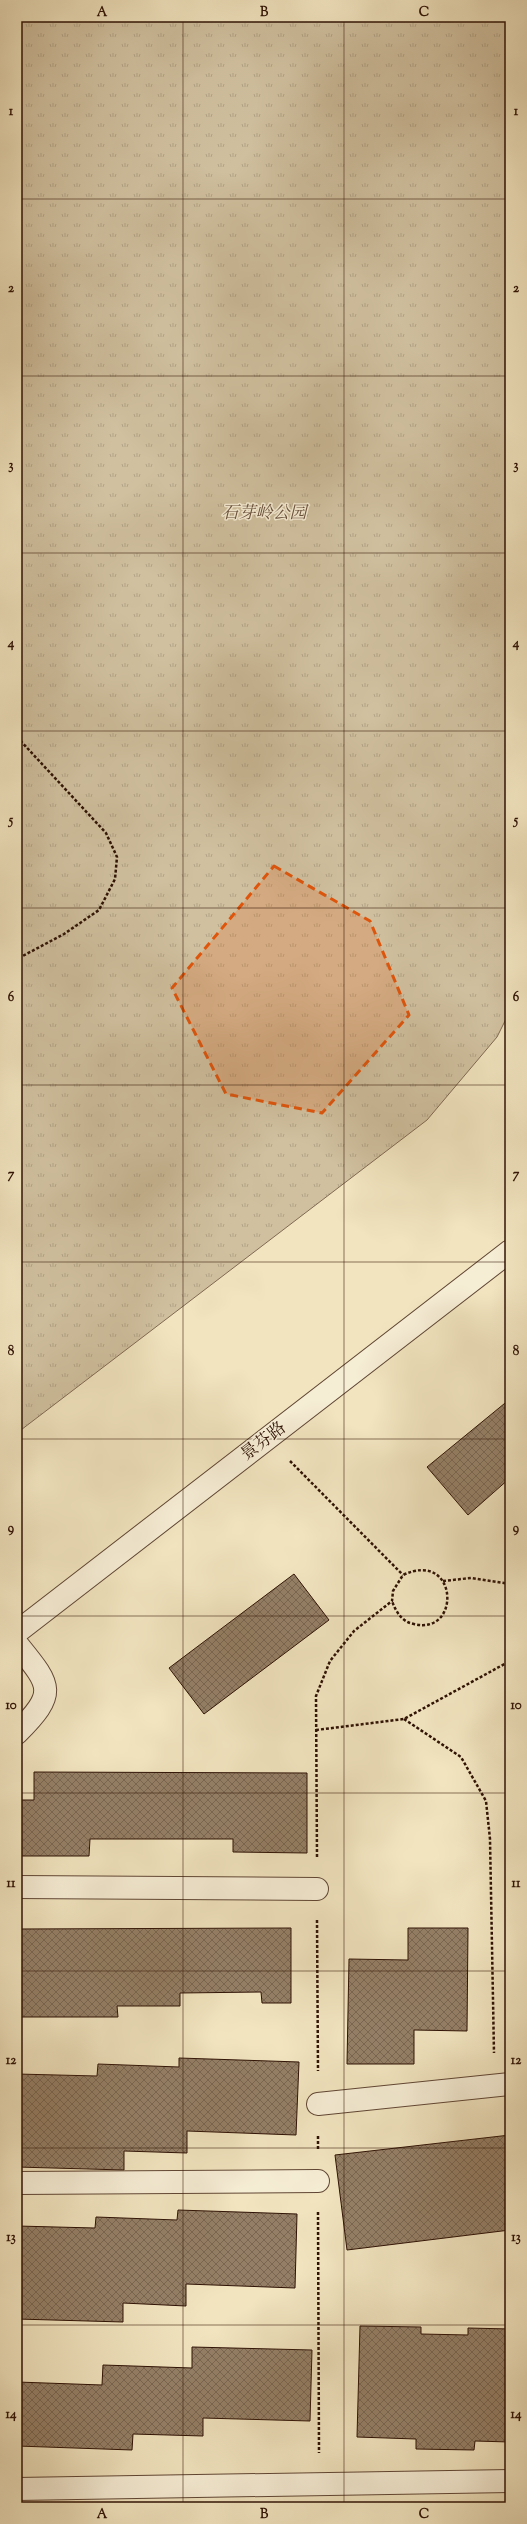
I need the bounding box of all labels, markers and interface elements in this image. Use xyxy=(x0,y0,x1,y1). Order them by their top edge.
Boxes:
text: A xyxy=(97,4,108,22)
text: B xyxy=(260,4,269,22)
text: C xyxy=(419,4,429,22)
text: 1 xyxy=(9,103,14,121)
text: 1 xyxy=(514,103,519,121)
text: 2 xyxy=(8,280,15,298)
text: 2 xyxy=(513,280,520,298)
text: 3 xyxy=(8,457,14,475)
text: 3 xyxy=(513,457,519,475)
park label: 石芽岭公园 xyxy=(222,502,309,526)
text: 4 xyxy=(7,635,15,653)
text: 4 xyxy=(512,635,520,653)
text: 5 xyxy=(8,812,14,830)
text: 5 xyxy=(513,812,519,830)
text: 6 xyxy=(8,989,15,1007)
text: 6 xyxy=(513,989,520,1007)
text: 7 xyxy=(8,1166,15,1184)
text: 7 xyxy=(513,1166,520,1184)
text: 8 xyxy=(8,1343,15,1361)
text: 8 xyxy=(513,1343,520,1361)
street label: 景芬路 xyxy=(237,1417,291,1467)
text: 9 xyxy=(8,1520,15,1538)
text: 9 xyxy=(513,1520,520,1538)
text: 10 xyxy=(5,1697,17,1715)
text: 10 xyxy=(510,1697,522,1715)
text: 11 xyxy=(7,1875,16,1893)
text: 11 xyxy=(512,1875,521,1893)
text: 12 xyxy=(6,2052,17,2070)
text: 12 xyxy=(511,2052,522,2070)
text: 13 xyxy=(6,2229,16,2247)
text: 13 xyxy=(511,2229,521,2247)
text: 14 xyxy=(6,2406,17,2424)
text: 14 xyxy=(511,2406,522,2424)
text: A xyxy=(97,2506,108,2524)
text: B xyxy=(260,2506,269,2524)
text: C xyxy=(419,2506,429,2524)

